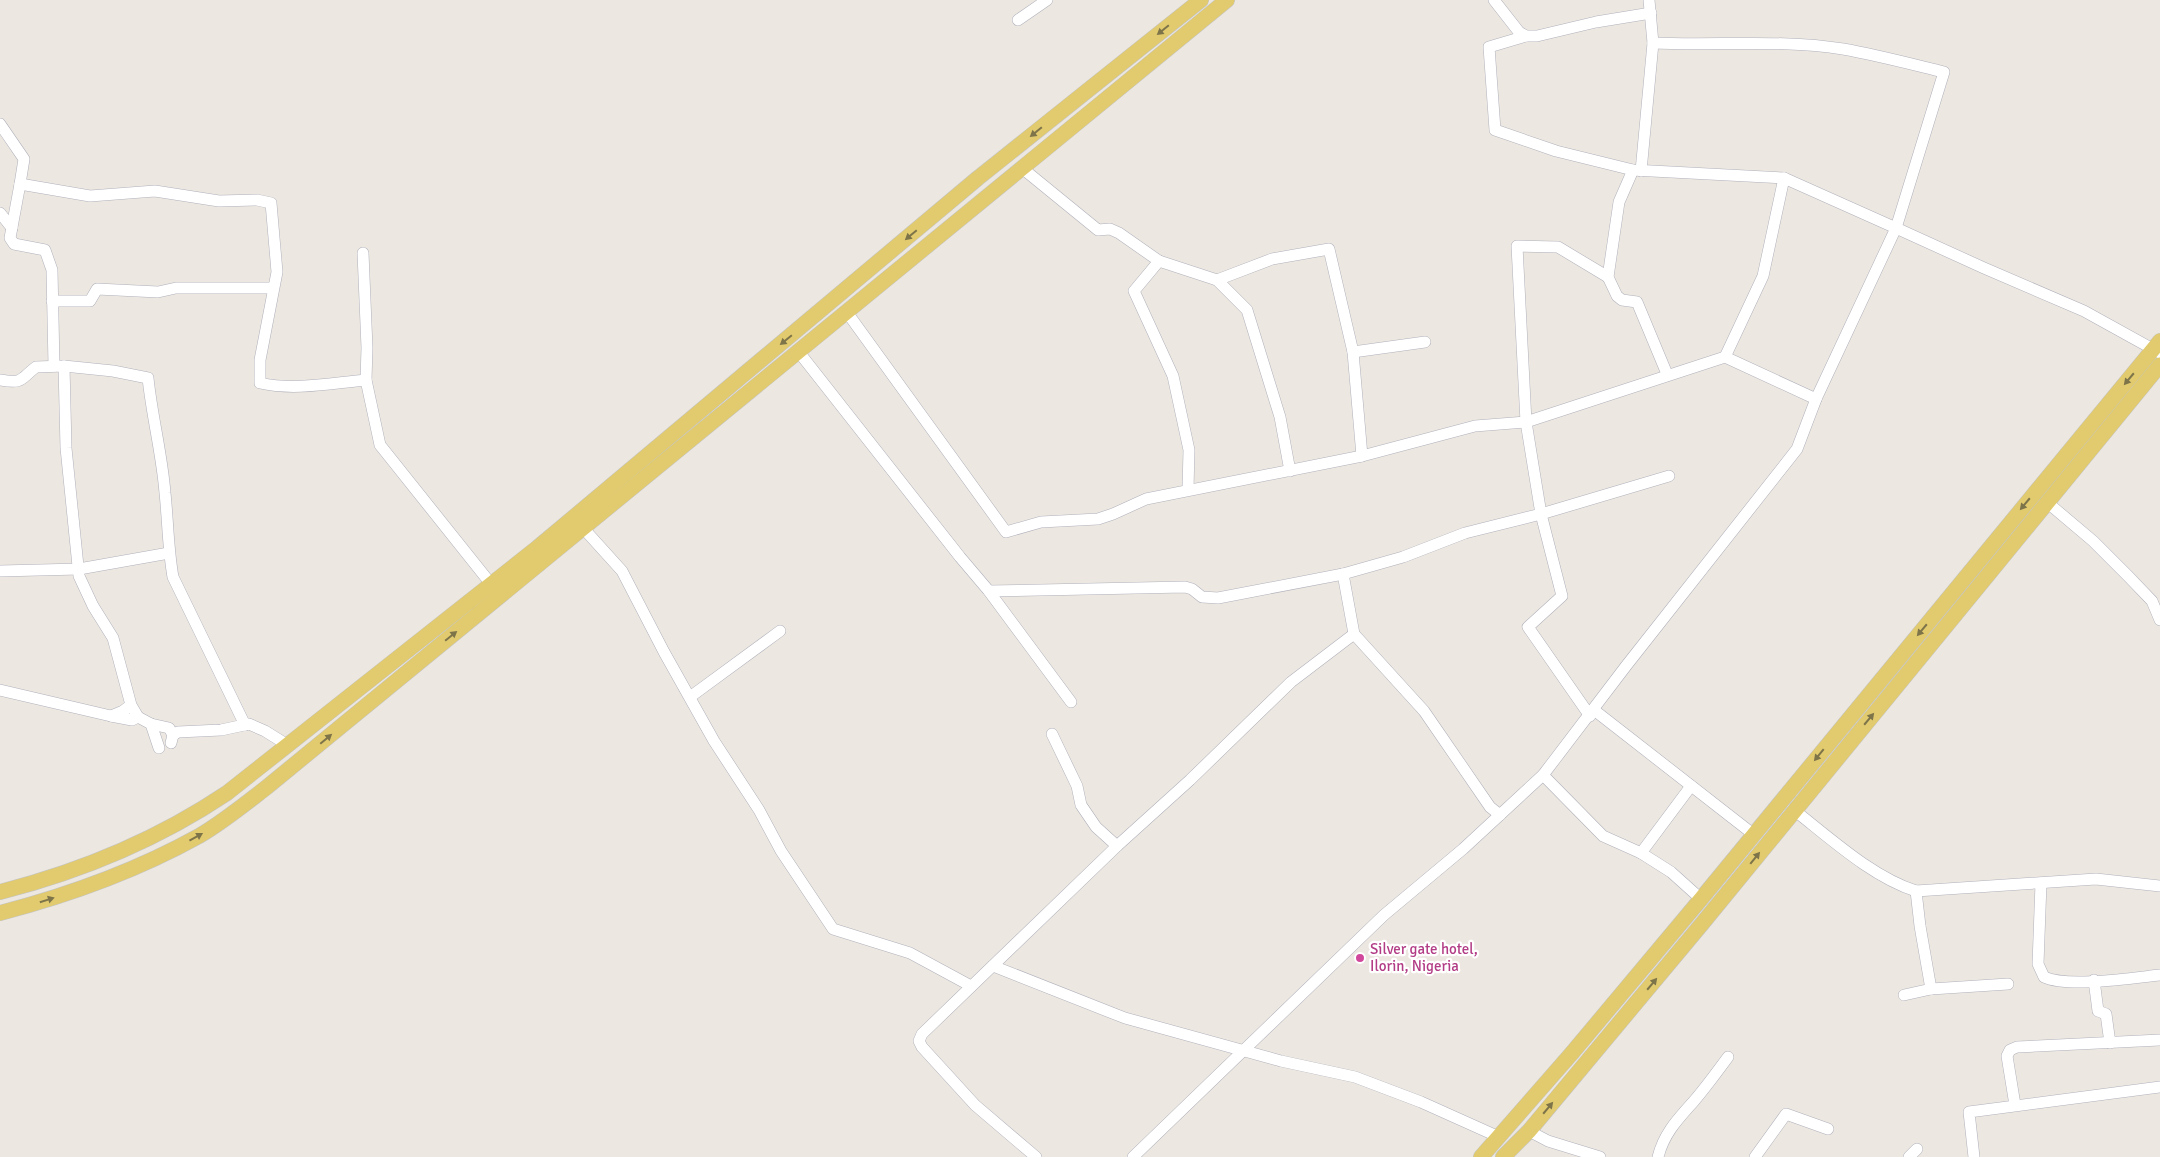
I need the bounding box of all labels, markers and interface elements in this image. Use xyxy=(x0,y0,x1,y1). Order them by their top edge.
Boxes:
one-way arrow xyxy=(1157,25,1170,36)
one-way arrow xyxy=(1029,127,1043,137)
one-way arrow xyxy=(904,230,917,241)
one-way arrow xyxy=(780,334,793,345)
one-way arrow xyxy=(2124,373,2135,385)
one-way arrow xyxy=(2020,498,2031,511)
one-way arrow xyxy=(1916,623,1927,636)
one-way arrow xyxy=(445,630,458,641)
one-way arrow xyxy=(1864,712,1875,725)
one-way arrow xyxy=(319,733,332,744)
one-way arrow xyxy=(1813,748,1824,761)
one-way arrow xyxy=(190,832,203,841)
one-way arrow xyxy=(1750,852,1761,865)
one-way arrow xyxy=(40,896,55,904)
place label: Silver gate hotel, Ilorin, Nigeria xyxy=(1370,940,1478,975)
marker: Silver gate hotel, Ilorin, Nigeria xyxy=(1354,952,1366,964)
one-way arrow xyxy=(1647,977,1658,990)
one-way arrow xyxy=(1543,1102,1554,1115)

